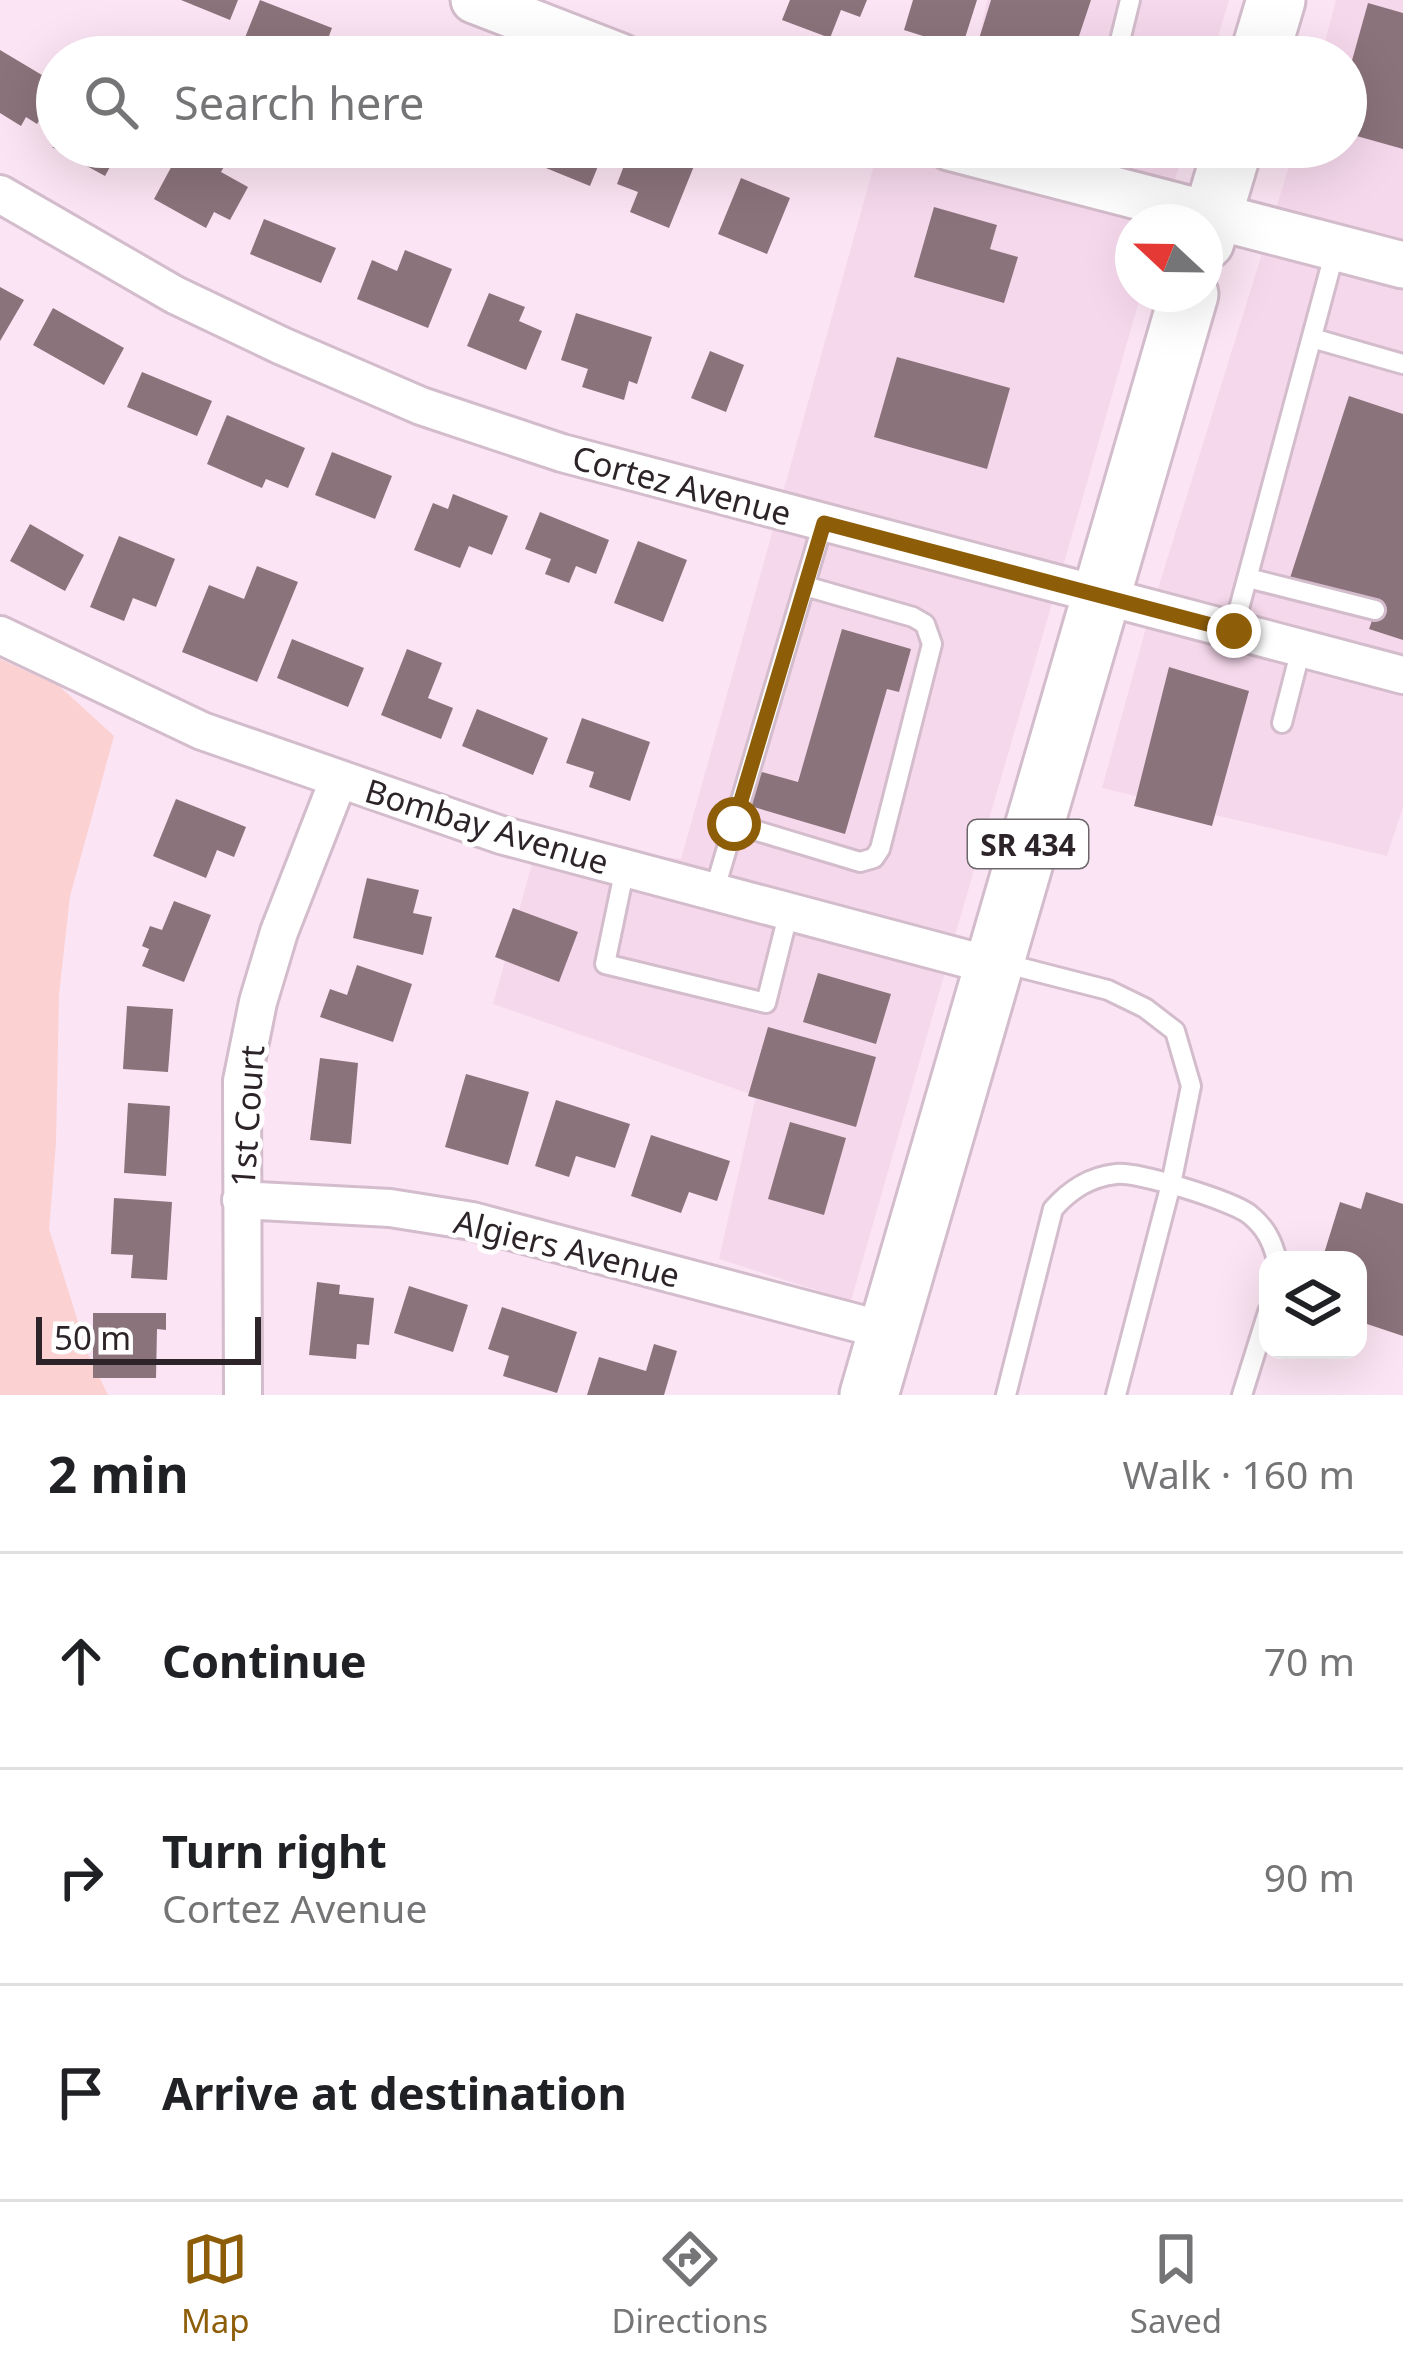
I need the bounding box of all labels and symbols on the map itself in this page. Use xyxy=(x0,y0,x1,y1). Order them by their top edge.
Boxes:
north arrow xyxy=(1115,204,1223,312)
street label: Cortez Avenue xyxy=(568,434,796,536)
route end xyxy=(1207,604,1261,658)
street label: Bombay Avenue xyxy=(360,768,614,884)
route start xyxy=(707,797,761,851)
road number: SR 434 xyxy=(968,820,1088,868)
street label: 1st Court xyxy=(220,1044,274,1188)
street label: Algiers Avenue xyxy=(450,1198,684,1298)
scale bar xyxy=(36,1311,261,1364)

